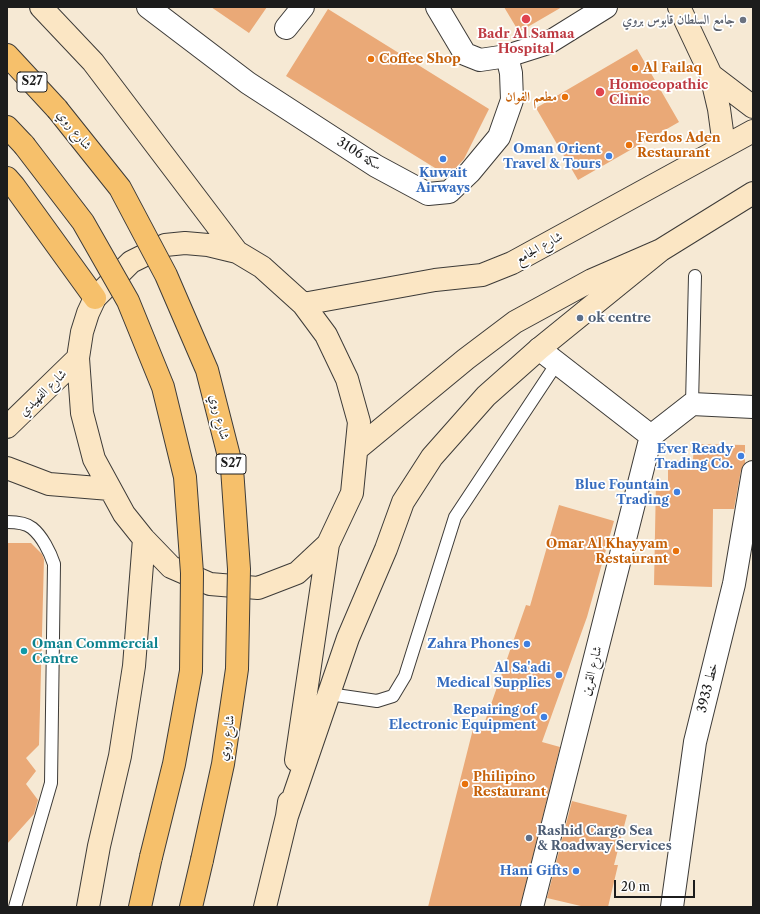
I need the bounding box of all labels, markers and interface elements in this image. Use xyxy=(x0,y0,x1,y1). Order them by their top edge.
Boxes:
place label: جامع السلطان قابوس بروي xyxy=(622,12,735,28)
marker: Badr Al Samaa Hospital xyxy=(520,13,532,25)
marker: جامع السلطان قابوس بروي xyxy=(738,15,748,25)
place label: Badr Al Samaa Hospital xyxy=(477,26,575,57)
place label: Coffee Shop xyxy=(379,51,461,67)
marker: Coffee Shop xyxy=(366,54,376,64)
place label: Al Failaq xyxy=(643,60,702,76)
marker: Al Failaq xyxy=(630,63,640,73)
road number: S27 xyxy=(17,72,47,92)
place label: Homoeopathic Clinic xyxy=(609,77,708,108)
marker: Homoeopathic Clinic xyxy=(594,86,606,98)
place label: مطعم الفوان xyxy=(505,89,557,105)
marker: مطعم الفوان xyxy=(560,92,570,102)
street label: شارع روي xyxy=(53,107,95,153)
place label: Ferdos Aden Restaurant xyxy=(637,130,721,161)
street label: سكة 3106 xyxy=(334,134,384,174)
marker: Ferdos Aden Restaurant xyxy=(624,140,634,150)
place label: Oman Orient Travel & Tours xyxy=(503,141,601,172)
marker: Oman Orient Travel & Tours xyxy=(604,151,614,161)
marker: Kuwait Airways xyxy=(438,154,448,164)
place label: Kuwait Airways xyxy=(416,165,470,196)
street label: شارع الجامع xyxy=(513,229,565,267)
place label: ok centre xyxy=(588,310,651,326)
marker: ok centre xyxy=(575,313,585,323)
street label: شارع الفهيدي xyxy=(16,366,70,420)
street label: شارع روي xyxy=(206,393,232,441)
place label: Ever Ready Trading Co. xyxy=(655,441,733,472)
marker: Ever Ready Trading Co. xyxy=(736,451,746,461)
road number: S27 xyxy=(216,454,246,474)
place label: Blue Fountain Trading xyxy=(575,477,669,508)
marker: Blue Fountain Trading xyxy=(672,487,682,497)
place label: Omar Al Khayyam Restaurant xyxy=(546,536,668,567)
marker: Omar Al Khayyam Restaurant xyxy=(671,546,681,556)
place label: Oman Commercial Centre xyxy=(32,636,158,667)
place label: Zahra Phones xyxy=(427,636,519,652)
marker: Zahra Phones xyxy=(522,639,532,649)
street label: شارع القرين xyxy=(578,644,606,698)
marker: Oman Commercial Centre xyxy=(19,646,29,656)
place label: Al Sa'adi Medical Supplies xyxy=(437,660,551,691)
street label: 3933 خط xyxy=(694,661,722,715)
marker: Al Sa'adi Medical Supplies xyxy=(554,670,564,680)
place label: Repairing of Electronic Equipment xyxy=(389,702,536,733)
marker: Repairing of Electronic Equipment xyxy=(539,712,549,722)
street label: شارع روي xyxy=(216,714,238,762)
place label: Philipino Restaurant xyxy=(473,769,546,800)
marker: Philipino Restaurant xyxy=(460,779,470,789)
place label: Rashid Cargo Sea & Roadway Services xyxy=(537,823,672,854)
marker: Rashid Cargo Sea & Roadway Services xyxy=(524,833,534,843)
place label: Hani Gifts xyxy=(500,863,568,879)
marker: Hani Gifts xyxy=(571,866,581,876)
scale bar xyxy=(616,872,697,898)
text: 20 m xyxy=(621,879,650,894)

